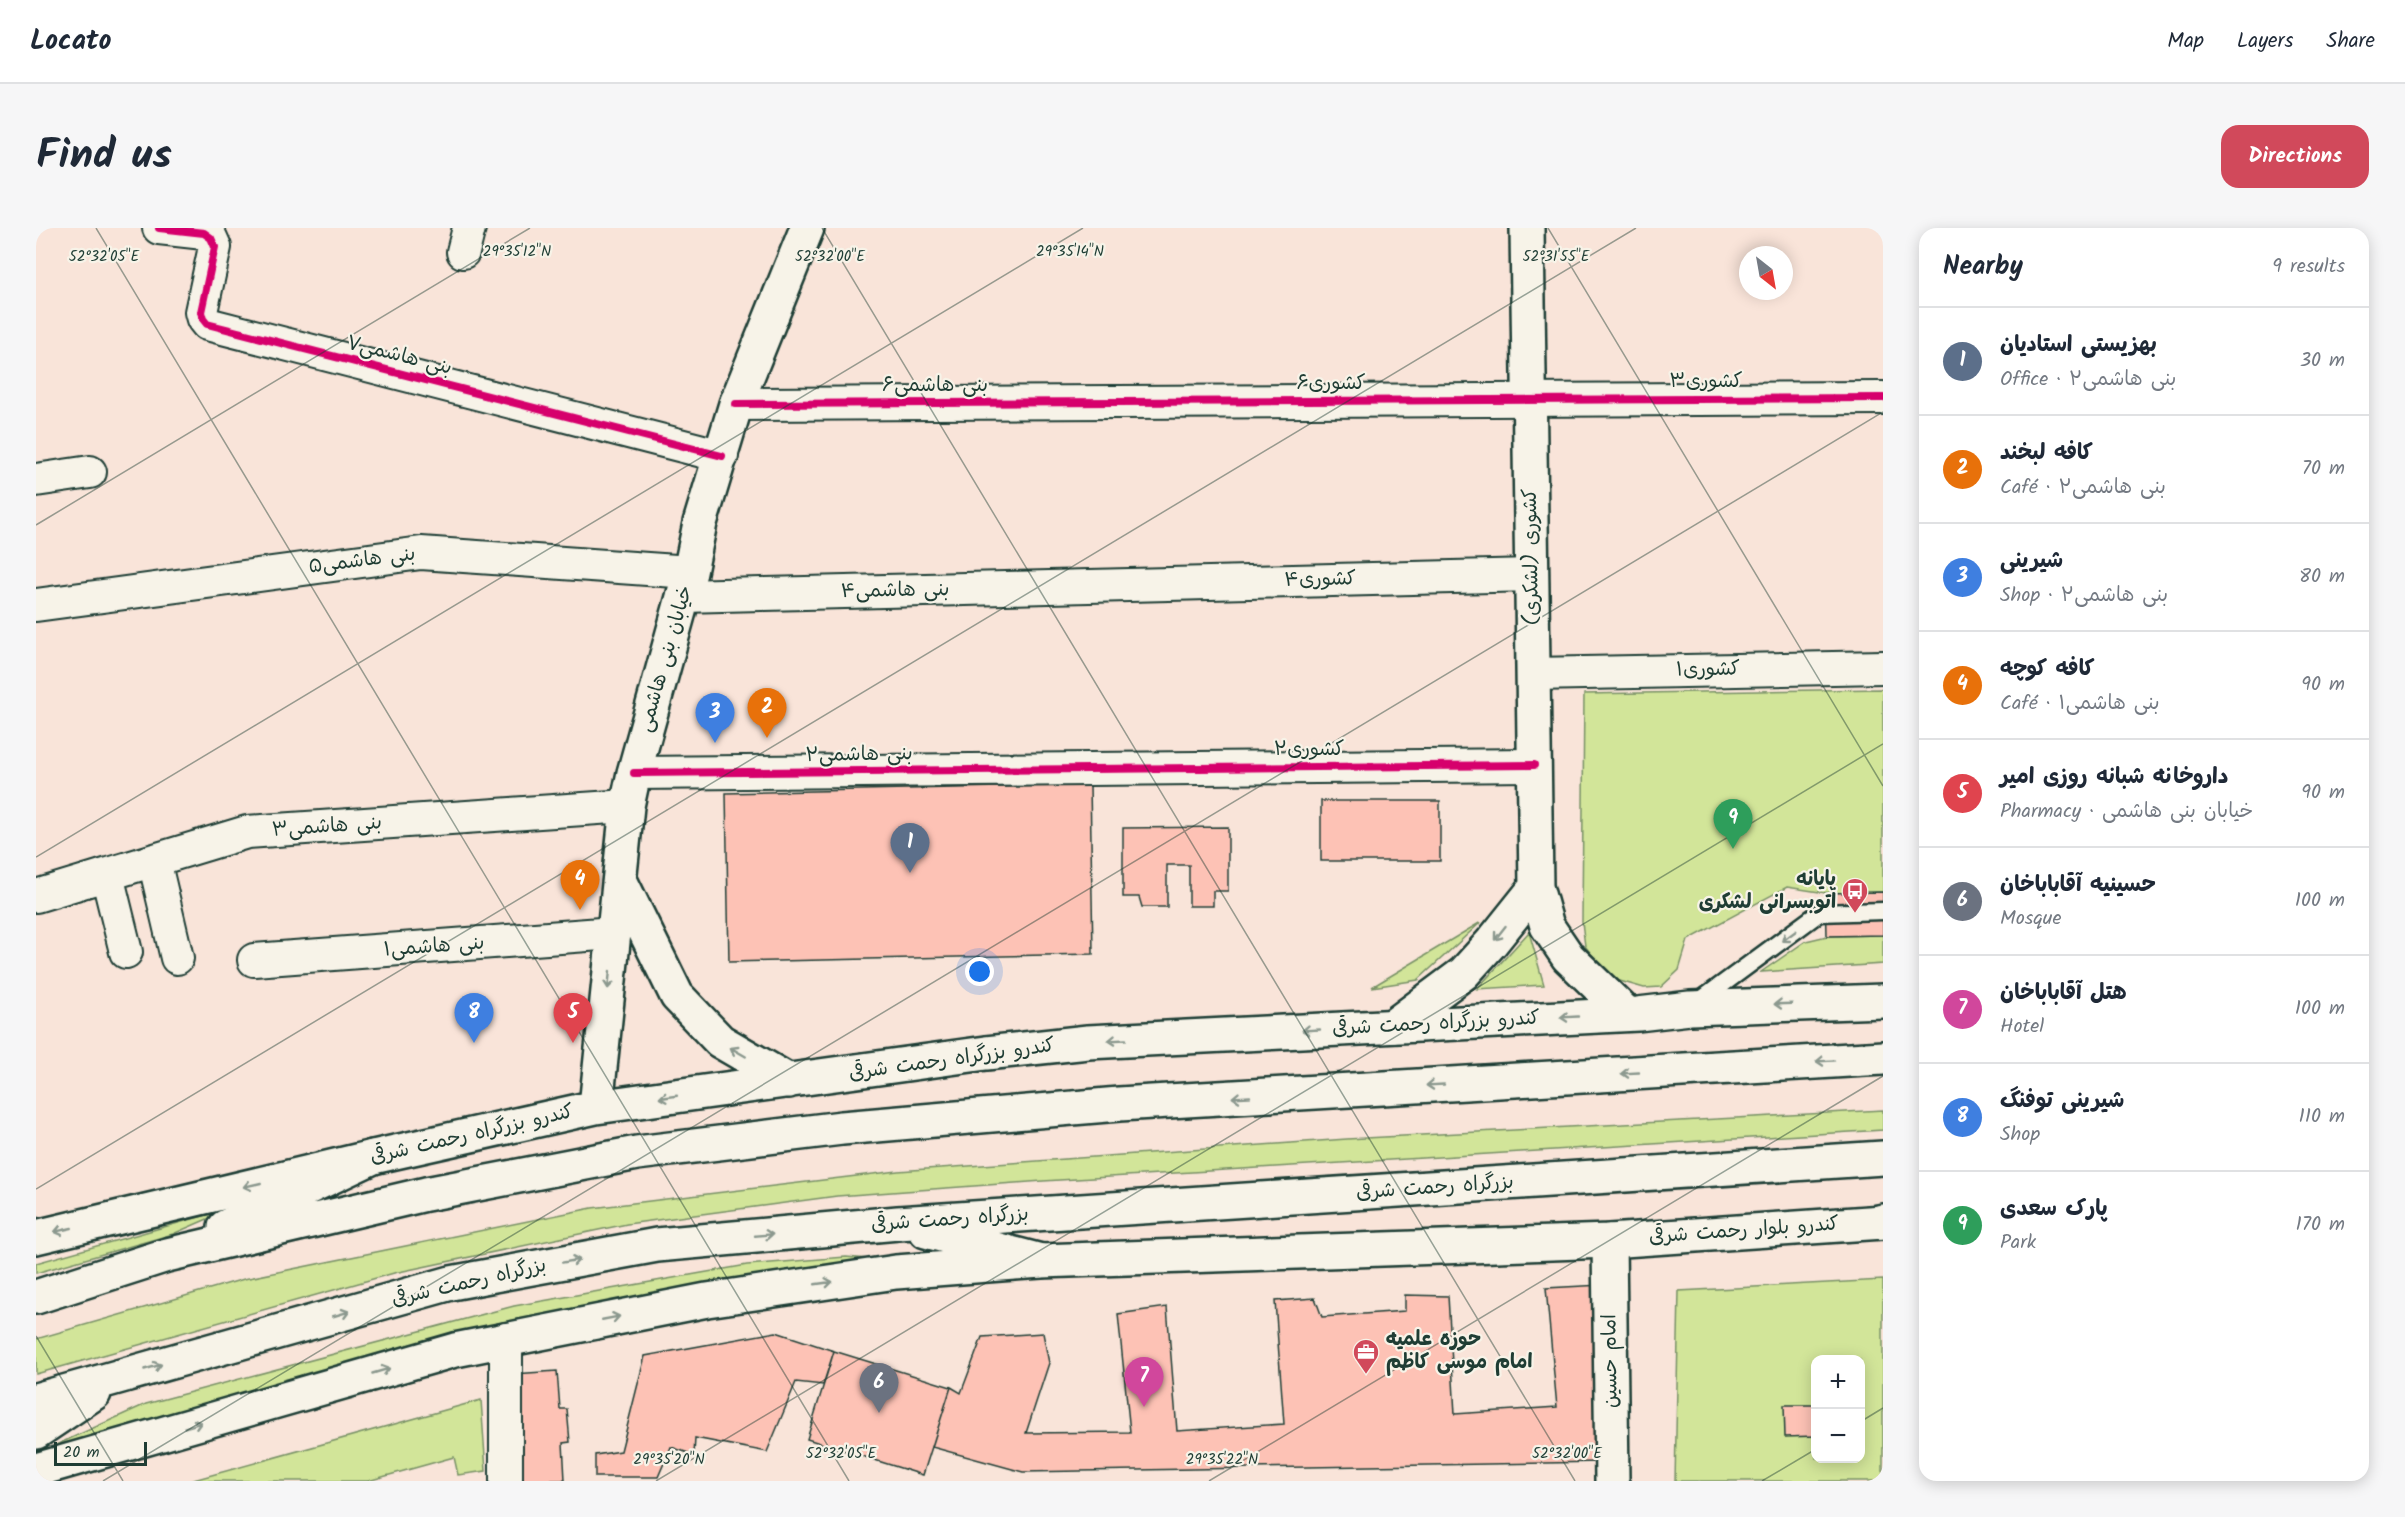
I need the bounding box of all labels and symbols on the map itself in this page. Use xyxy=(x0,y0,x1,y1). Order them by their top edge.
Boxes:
text: 29°35'12"N xyxy=(483,240,551,264)
text: 29°35'14"N xyxy=(1036,240,1104,264)
text: 52°32'05"E xyxy=(69,245,141,269)
text: 52°32'00"E xyxy=(795,245,866,269)
text: 52°31'55"E xyxy=(1522,245,1591,269)
north arrow xyxy=(1739,246,1793,300)
street label: بنی هاشمی۷ xyxy=(343,327,455,385)
street label: ۳کشوری xyxy=(1669,366,1743,398)
street label: کشوری۶ xyxy=(1296,368,1366,400)
street label: ۶بنی هاشمی xyxy=(882,370,988,402)
street label: کشوری (لشکری) xyxy=(1515,488,1549,626)
street label: بنی هاشمی۵ xyxy=(307,539,417,583)
street label: کشوری۴ xyxy=(1284,563,1356,597)
street label: ۴بنی هاشمی xyxy=(840,574,950,608)
street label: خیابان بنی هاشمی xyxy=(630,582,702,736)
street label: ۱کشوری xyxy=(1676,653,1740,687)
pin: 2 xyxy=(748,688,786,738)
pin: 3 xyxy=(696,694,734,743)
street label: کشوری۲ xyxy=(1274,734,1344,766)
street label: ۲بنی هاشمی xyxy=(805,738,913,772)
pin: 9 xyxy=(1714,800,1752,849)
street label: بنی هاشمی۳ xyxy=(271,807,383,847)
pin: 1 xyxy=(890,824,930,873)
pin: 4 xyxy=(560,860,600,910)
place label: پایانه اتوبسرانی لشکری xyxy=(1699,864,1836,919)
bus stop icon: پایانه اتوبسرانی لشکری xyxy=(1840,876,1870,914)
one-way arrow xyxy=(1493,924,1506,940)
street label: بنی هاشمی۱ xyxy=(382,928,486,966)
one-way arrow xyxy=(1781,929,1797,942)
your location xyxy=(965,957,994,986)
one-way arrow xyxy=(603,969,614,989)
pin: 8 xyxy=(454,994,494,1043)
pin: 5 xyxy=(554,994,592,1043)
one-way arrow xyxy=(1773,999,1793,1010)
street label: کندرو بزرگراه رحمت شرقی xyxy=(1331,1003,1541,1045)
one-way arrow xyxy=(1559,1011,1579,1022)
one-way arrow xyxy=(1302,1025,1322,1036)
street label: کندرو بزرگراه رحمت شرقی xyxy=(847,1030,1057,1090)
one-way arrow xyxy=(1107,1035,1127,1046)
one-way arrow xyxy=(730,1046,747,1058)
one-way arrow xyxy=(1815,1056,1835,1067)
one-way arrow xyxy=(1620,1068,1640,1079)
one-way arrow xyxy=(1426,1080,1446,1091)
one-way arrow xyxy=(1231,1091,1251,1102)
one-way arrow xyxy=(659,1092,679,1103)
street label: کندرو بزرگراه رحمت شرقی xyxy=(367,1096,577,1174)
street label: بزرگراه رحمت شرقی xyxy=(1355,1167,1515,1209)
one-way arrow xyxy=(243,1180,262,1192)
street label: بزرگراه رحمت شرقی xyxy=(870,1199,1030,1241)
street label: کندرو بلوار رحمت شرقی xyxy=(1648,1208,1840,1254)
one-way arrow xyxy=(53,1225,72,1237)
one-way arrow xyxy=(754,1229,774,1240)
street label: بزرگراه رحمت شرقی xyxy=(388,1250,550,1316)
one-way arrow xyxy=(561,1255,581,1266)
one-way arrow xyxy=(814,1277,834,1288)
one-way arrow xyxy=(331,1308,350,1319)
one-way arrow xyxy=(601,1312,621,1323)
street label: امام حسین xyxy=(1594,1314,1628,1408)
place label: حوزه علمیه امام موسی کاظم xyxy=(1386,1324,1533,1379)
office icon: حوزه علمیه امام موسی کاظم xyxy=(1351,1337,1381,1375)
pin: 7 xyxy=(1124,1358,1164,1407)
one-way arrow xyxy=(143,1360,162,1372)
pin: 6 xyxy=(860,1364,898,1413)
one-way arrow xyxy=(371,1365,390,1377)
one-way arrow xyxy=(183,1419,202,1430)
scale bar xyxy=(54,1439,147,1466)
text: 52°32'05"E xyxy=(806,1442,878,1466)
text: 52°32'00"E xyxy=(1532,1442,1603,1466)
text: 29°35'20"N xyxy=(633,1448,705,1472)
text: 29°35'22"N xyxy=(1186,1448,1258,1472)

